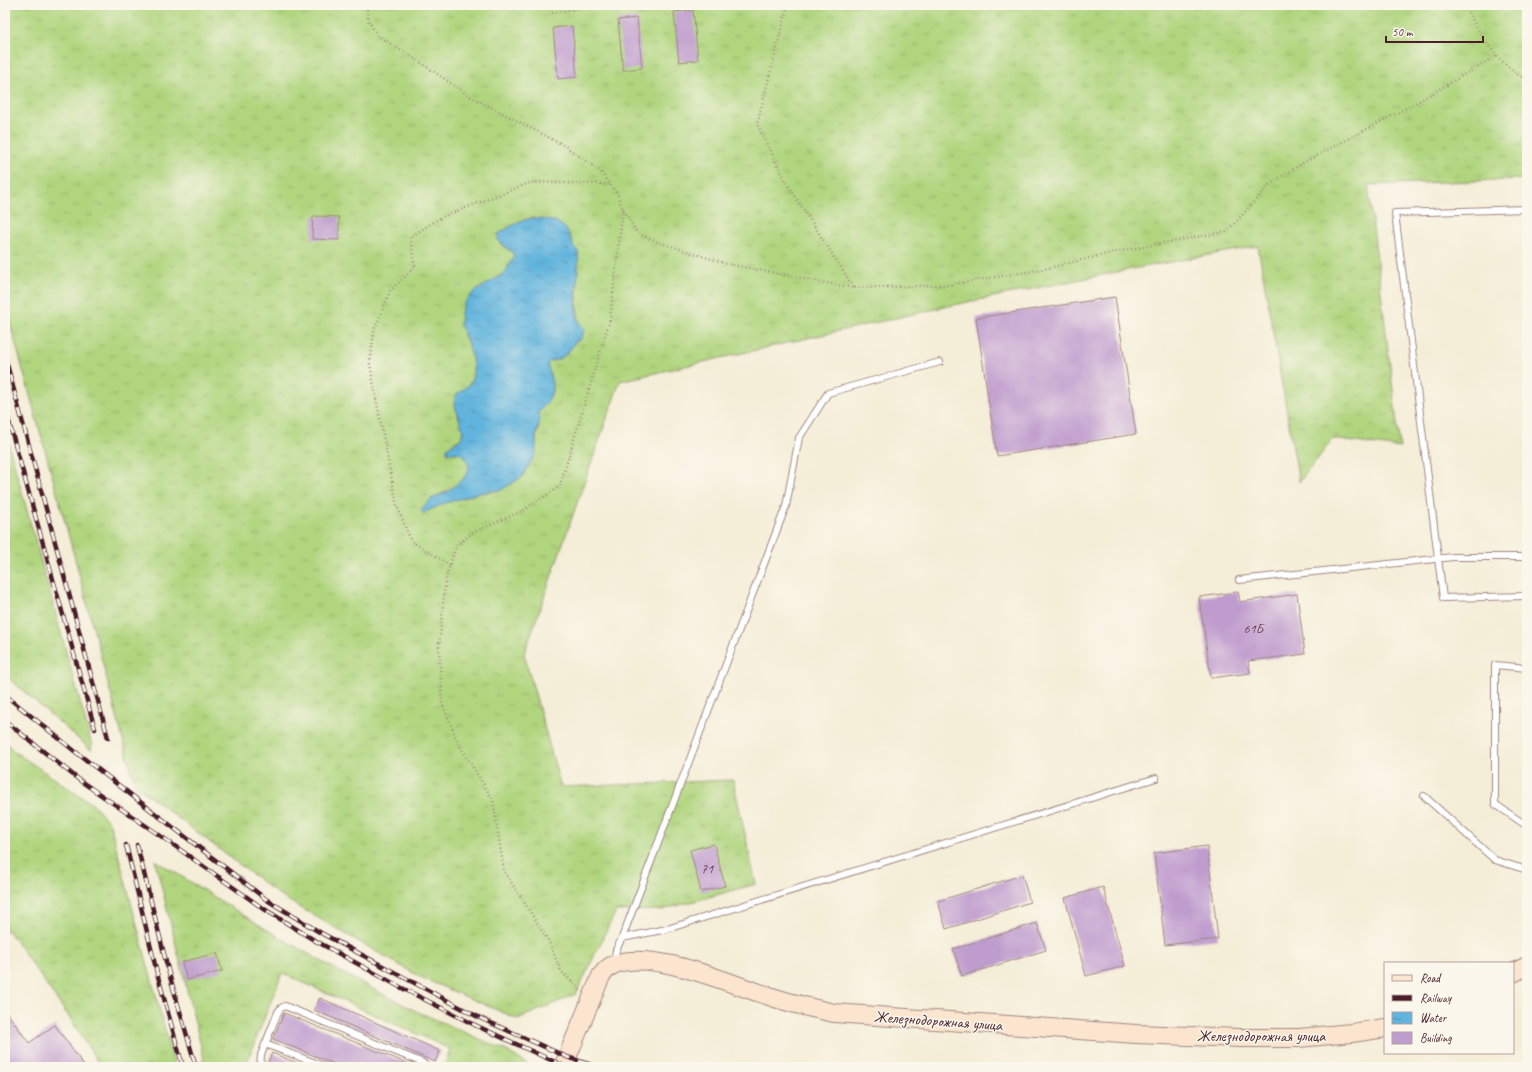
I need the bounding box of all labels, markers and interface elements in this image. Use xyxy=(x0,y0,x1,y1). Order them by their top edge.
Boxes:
scale bar xyxy=(1386,18,1483,44)
text: 50 m xyxy=(1392,24,1414,40)
house number: 61Б xyxy=(1243,620,1266,637)
house number: 71 xyxy=(701,860,714,877)
legend xyxy=(1384,962,1514,1054)
text: Road xyxy=(1420,970,1442,986)
text: Railway xyxy=(1420,990,1452,1006)
street label: Железнодорожная улица xyxy=(873,1007,1004,1036)
text: Water xyxy=(1420,1010,1448,1026)
street label: Железнодорожная улица xyxy=(1197,1026,1326,1046)
text: Building xyxy=(1420,1030,1452,1046)

